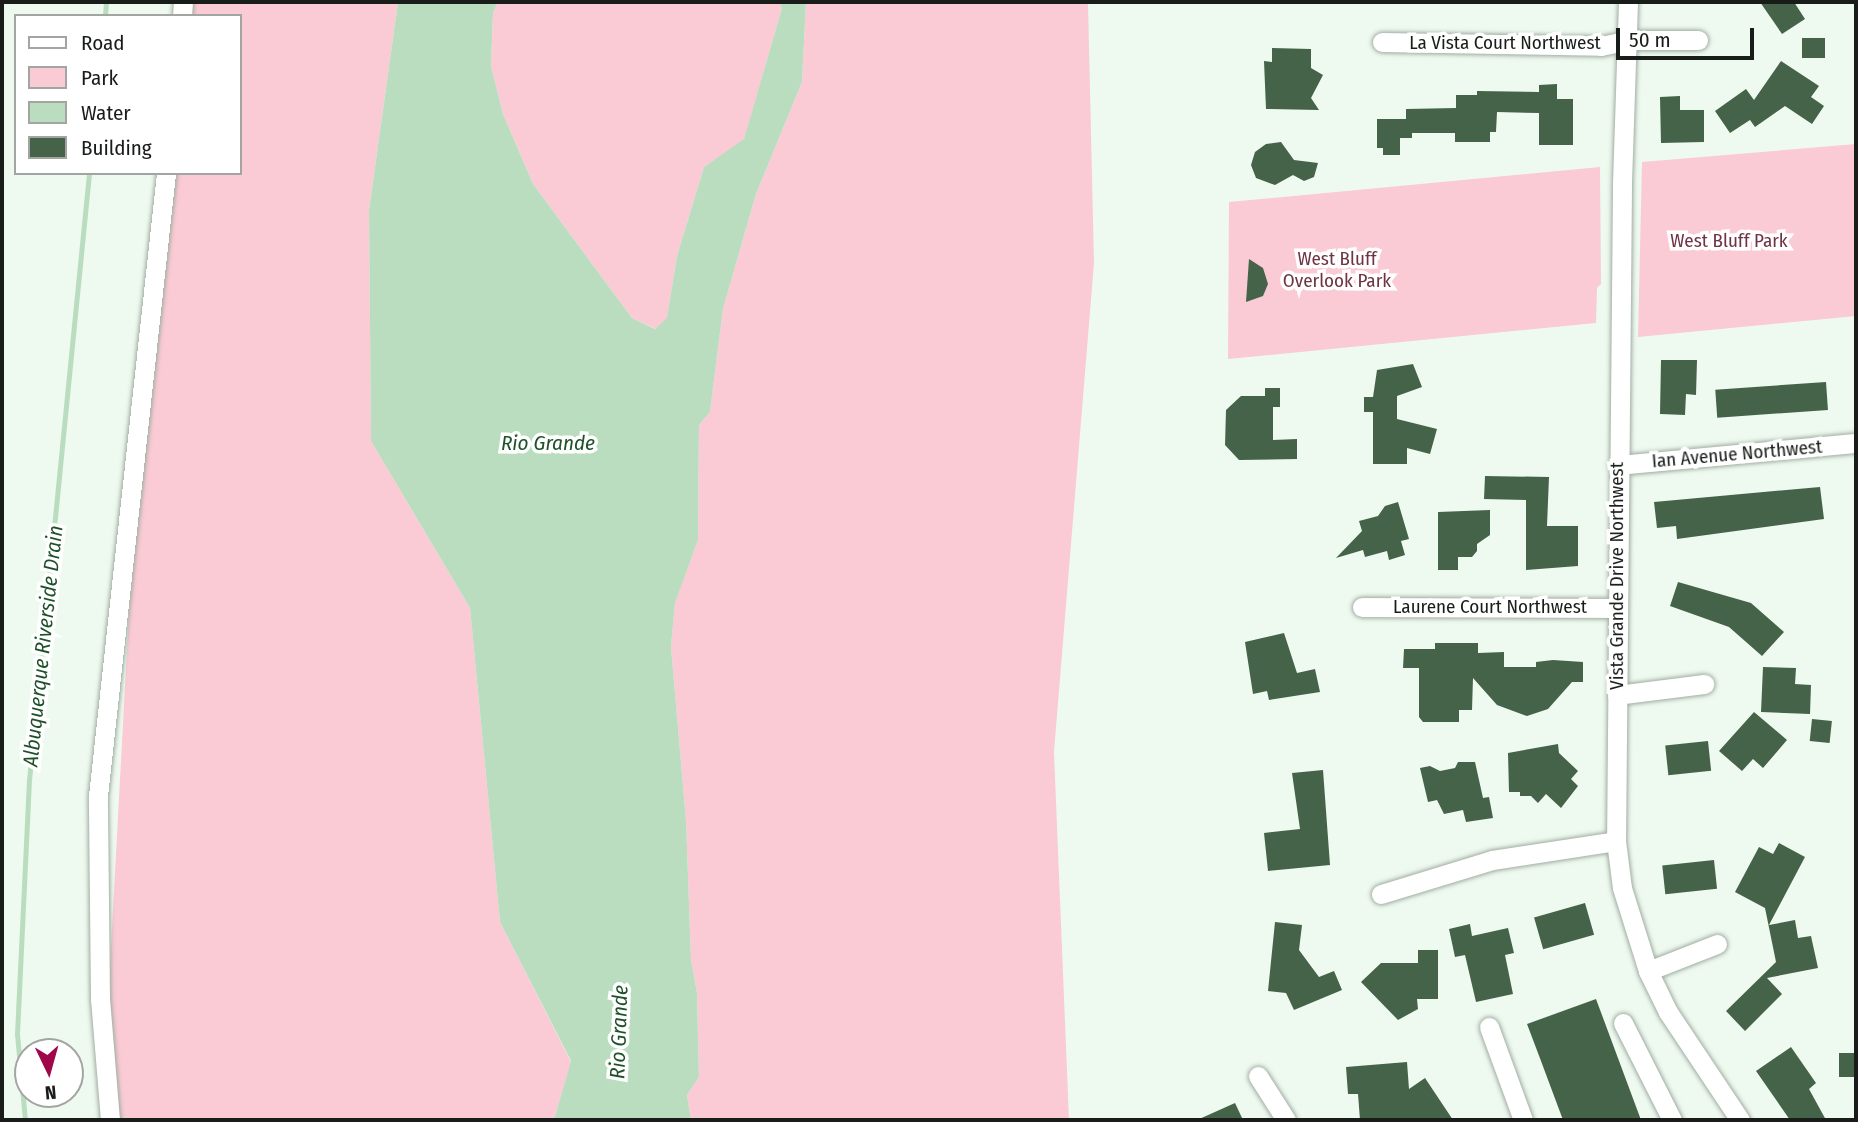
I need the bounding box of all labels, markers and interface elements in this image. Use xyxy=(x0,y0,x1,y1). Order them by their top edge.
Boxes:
legend xyxy=(14,14,242,175)
scale bar xyxy=(1620,14,1758,58)
text: 50 m xyxy=(1629,27,1671,53)
text: Road xyxy=(81,30,125,56)
street label: La Vista Court Northwest xyxy=(1409,32,1601,54)
text: Park xyxy=(81,65,118,91)
text: Water xyxy=(81,100,131,126)
text: Building xyxy=(81,135,152,161)
park label: West Bluff Park xyxy=(1670,230,1788,252)
park label: West Bluff Overlook Park xyxy=(1283,248,1391,292)
water label: Rio Grande xyxy=(501,430,595,456)
street label: Ian Avenue Northwest xyxy=(1651,435,1823,473)
street label: Vista Grande Drive Northwest xyxy=(1606,462,1628,690)
water label: Albuquerque Riverside Drain xyxy=(18,524,68,768)
street label: Laurene Court Northwest xyxy=(1393,596,1587,618)
water label: Rio Grande xyxy=(605,985,633,1079)
north arrow xyxy=(14,1038,84,1108)
text: N xyxy=(44,1080,57,1104)

